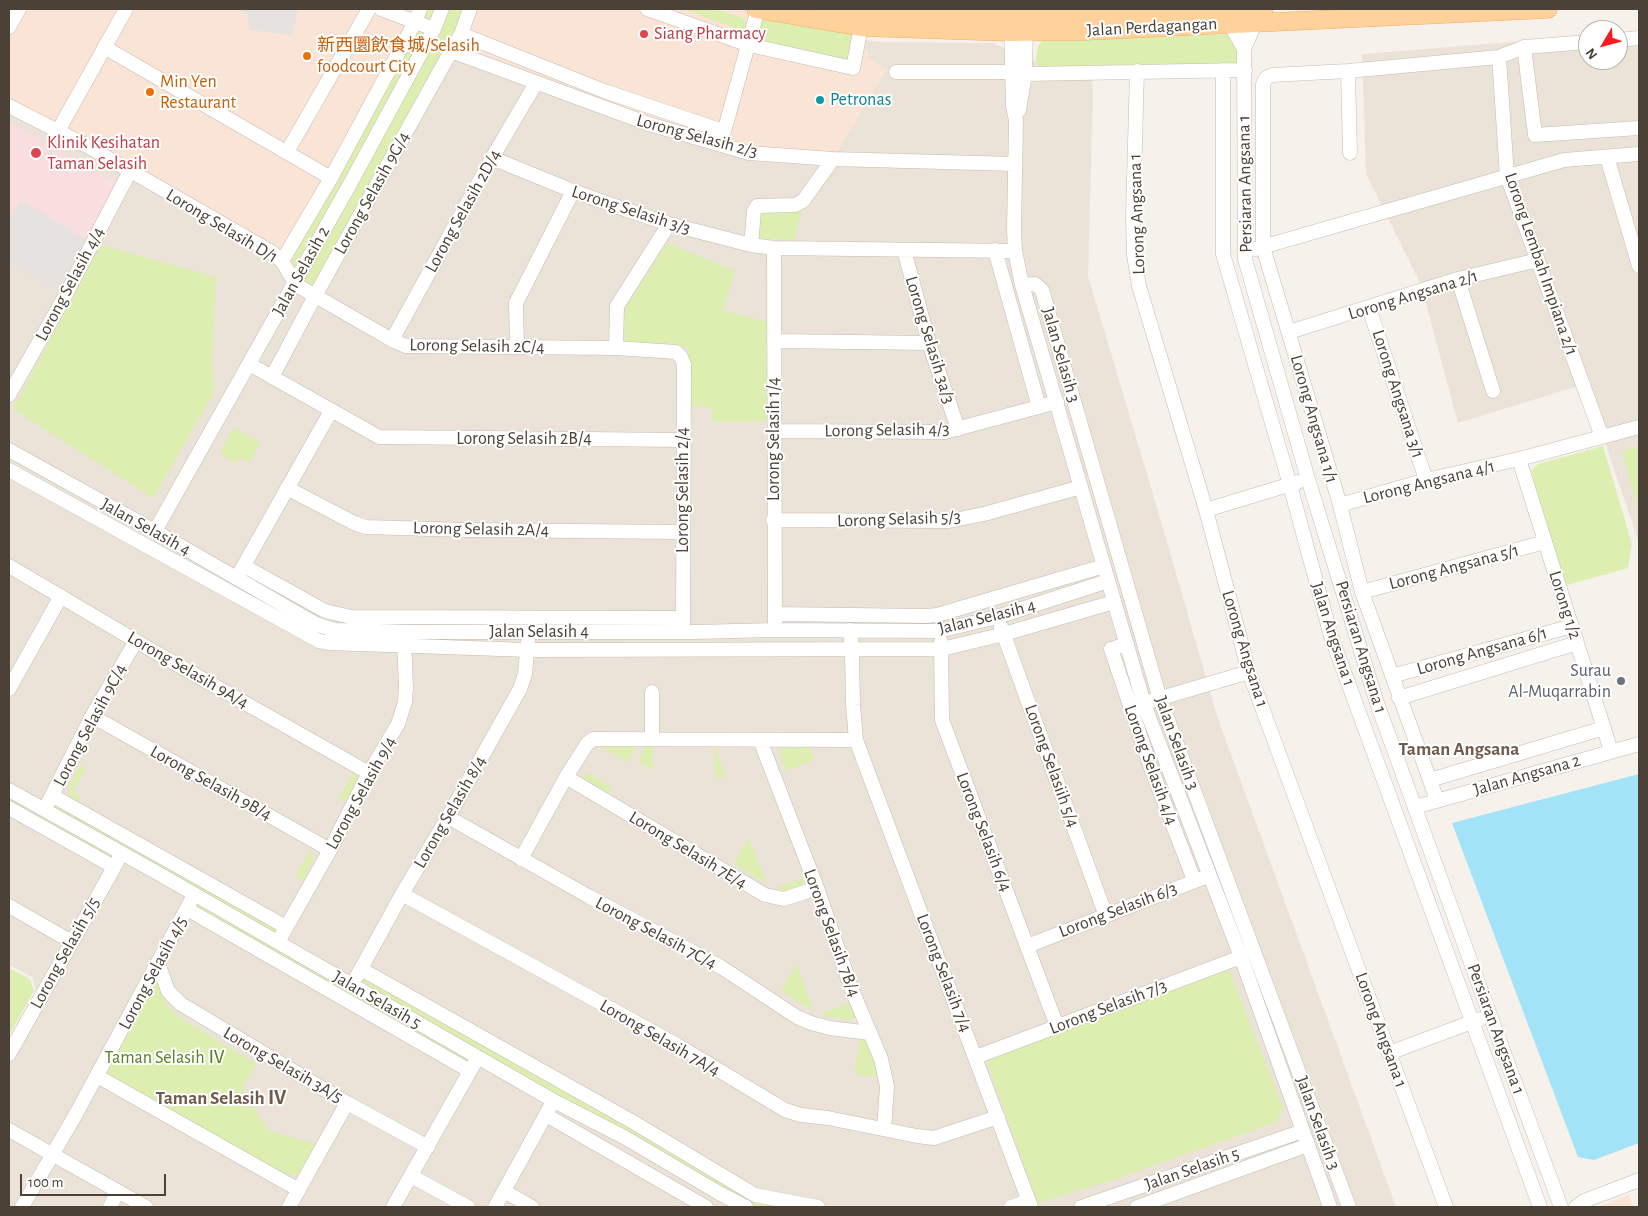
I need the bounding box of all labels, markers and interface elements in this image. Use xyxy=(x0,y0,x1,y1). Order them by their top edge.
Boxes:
street label: Jalan Perdagangan xyxy=(1086,13,1218,41)
north arrow xyxy=(1578,20,1628,70)
place label: Siang Pharmacy xyxy=(654,23,766,45)
marker: Siang Pharmacy xyxy=(638,28,650,40)
place label: 新西圜飲食城/Selasih foodcourt City xyxy=(317,35,480,78)
text: N xyxy=(1583,45,1600,62)
marker: 新西圜飲食城/Selasih foodcourt City xyxy=(301,50,313,62)
place label: Min Yen Restaurant xyxy=(160,71,236,114)
marker: Min Yen Restaurant xyxy=(144,86,156,98)
place label: Petronas xyxy=(830,89,891,111)
marker: Petronas xyxy=(814,94,826,106)
street label: Lorong Selasih 2/3 xyxy=(634,109,760,163)
street label: Persiaran Angsana 1 xyxy=(1233,115,1257,253)
street label: Lorong Selasih 9G/4 xyxy=(329,128,415,258)
place label: Klinik Kesihatan Taman Selasih xyxy=(47,132,160,174)
marker: Klinik Kesihatan Taman Selasih xyxy=(29,146,43,160)
street label: Lorong Selasih 2D/4 xyxy=(420,146,506,276)
street label: Lorong Angsana 1 xyxy=(1124,153,1150,275)
street label: Lorong Lembah Impiana 2/1 xyxy=(1500,170,1582,358)
street label: Lorong Selasih 3/3 xyxy=(569,181,693,239)
street label: Lorong Selasih D/1 xyxy=(162,184,282,268)
street label: Jalan Selasih 2 xyxy=(268,222,334,320)
street label: Lorong Selasih 4/4 xyxy=(31,223,109,345)
street label: Lorong Angsana 2/1 xyxy=(1345,265,1481,325)
street label: Lorong Selasih 3a/3 xyxy=(900,274,960,406)
street label: Jalan Selasih 3 xyxy=(1037,305,1085,405)
street label: Lorong Angsana 3/1 xyxy=(1367,327,1429,461)
street label: Lorong Selasih 2C/4 xyxy=(409,334,545,358)
street label: Lorong Angsana 1/1 xyxy=(1285,352,1343,486)
street label: Lorong Selasih 1/4 xyxy=(763,377,785,501)
street label: Lorong Selasih 4/3 xyxy=(824,418,950,442)
street label: Lorong Selasih 2/4 xyxy=(672,427,694,553)
street label: Lorong Selasih 2B/4 xyxy=(456,428,592,450)
street label: Lorong Angsana 4/1 xyxy=(1361,455,1497,509)
street label: Jalan Selasih 4 xyxy=(97,493,195,561)
street label: Lorong Selasih 5/3 xyxy=(837,506,961,532)
street label: Lorong Selasih 2A/4 xyxy=(413,517,549,541)
street label: Lorong Angsana 5/1 xyxy=(1387,539,1521,595)
street label: Lorong 1/2 xyxy=(1544,568,1586,642)
street label: Persiaran Angsana 1 xyxy=(1331,578,1391,716)
street label: Jalan Angsana 1 xyxy=(1306,579,1360,689)
street label: Lorong Angsana 1 xyxy=(1217,588,1273,710)
street label: Jalan Selasih 4 xyxy=(936,594,1038,640)
street label: Jalan Selasih 4 xyxy=(489,621,589,643)
street label: Lorong Angsana 6/1 xyxy=(1414,622,1550,680)
street label: Lorong Selasih 9A/4 xyxy=(123,626,253,714)
street label: Lorong Selasih 9C/4 xyxy=(49,660,131,790)
place label: Surau Al-Muqarrabin xyxy=(1508,660,1611,702)
marker: Surau Al-Muqarrabin xyxy=(1615,675,1627,687)
street label: Jalan Selasih 3 xyxy=(1150,693,1204,793)
street label: Lorong Selasiih 5/4 xyxy=(1020,701,1084,831)
street label: Lorong Selasih 4/4 xyxy=(1119,702,1183,828)
street label: Lorong Selasih 9/4 xyxy=(321,733,401,853)
district label: Taman Angsana xyxy=(1398,738,1520,760)
street label: Lorong Selasih 9B/4 xyxy=(146,741,276,825)
street label: Jalan Angsana 2 xyxy=(1471,749,1583,801)
street label: Lorong Selasih 8/4 xyxy=(409,752,491,872)
street label: Lorong Selasih 6/4 xyxy=(951,769,1017,895)
street label: Lorong Selasih 7E/4 xyxy=(625,806,751,894)
street label: Lorong Selasih 7B/4 xyxy=(799,866,865,1000)
street label: Lorong Selasih 6/3 xyxy=(1056,878,1180,942)
street label: Lorong Selasih 7C/4 xyxy=(592,892,720,974)
street label: Lorong Selasih 5/5 xyxy=(25,893,105,1013)
street label: Lorong Selasih 7/4 xyxy=(911,911,977,1035)
street label: Lorong Selasih 4/5 xyxy=(114,913,192,1033)
street label: Persiaran Angsana 1 xyxy=(1462,961,1530,1097)
street label: Jalan Selasih 5 xyxy=(329,966,425,1034)
street label: Lorong Angsana 1 xyxy=(1350,969,1412,1091)
street label: Lorong Selasih 7/3 xyxy=(1046,975,1170,1039)
street label: Lorong Selasih 7A/4 xyxy=(596,995,724,1081)
street label: Lorong Selasih 3A/5 xyxy=(219,1022,347,1108)
park label: Taman Selasih Ⅳ xyxy=(104,1047,226,1069)
street label: Jalan Selasih 3 xyxy=(1291,1073,1345,1173)
district label: Taman Selasih Ⅳ xyxy=(155,1087,287,1109)
street label: Jalan Selasih 5 xyxy=(1142,1143,1242,1195)
scale bar xyxy=(22,1164,169,1196)
text: 100 m xyxy=(28,1175,63,1190)

